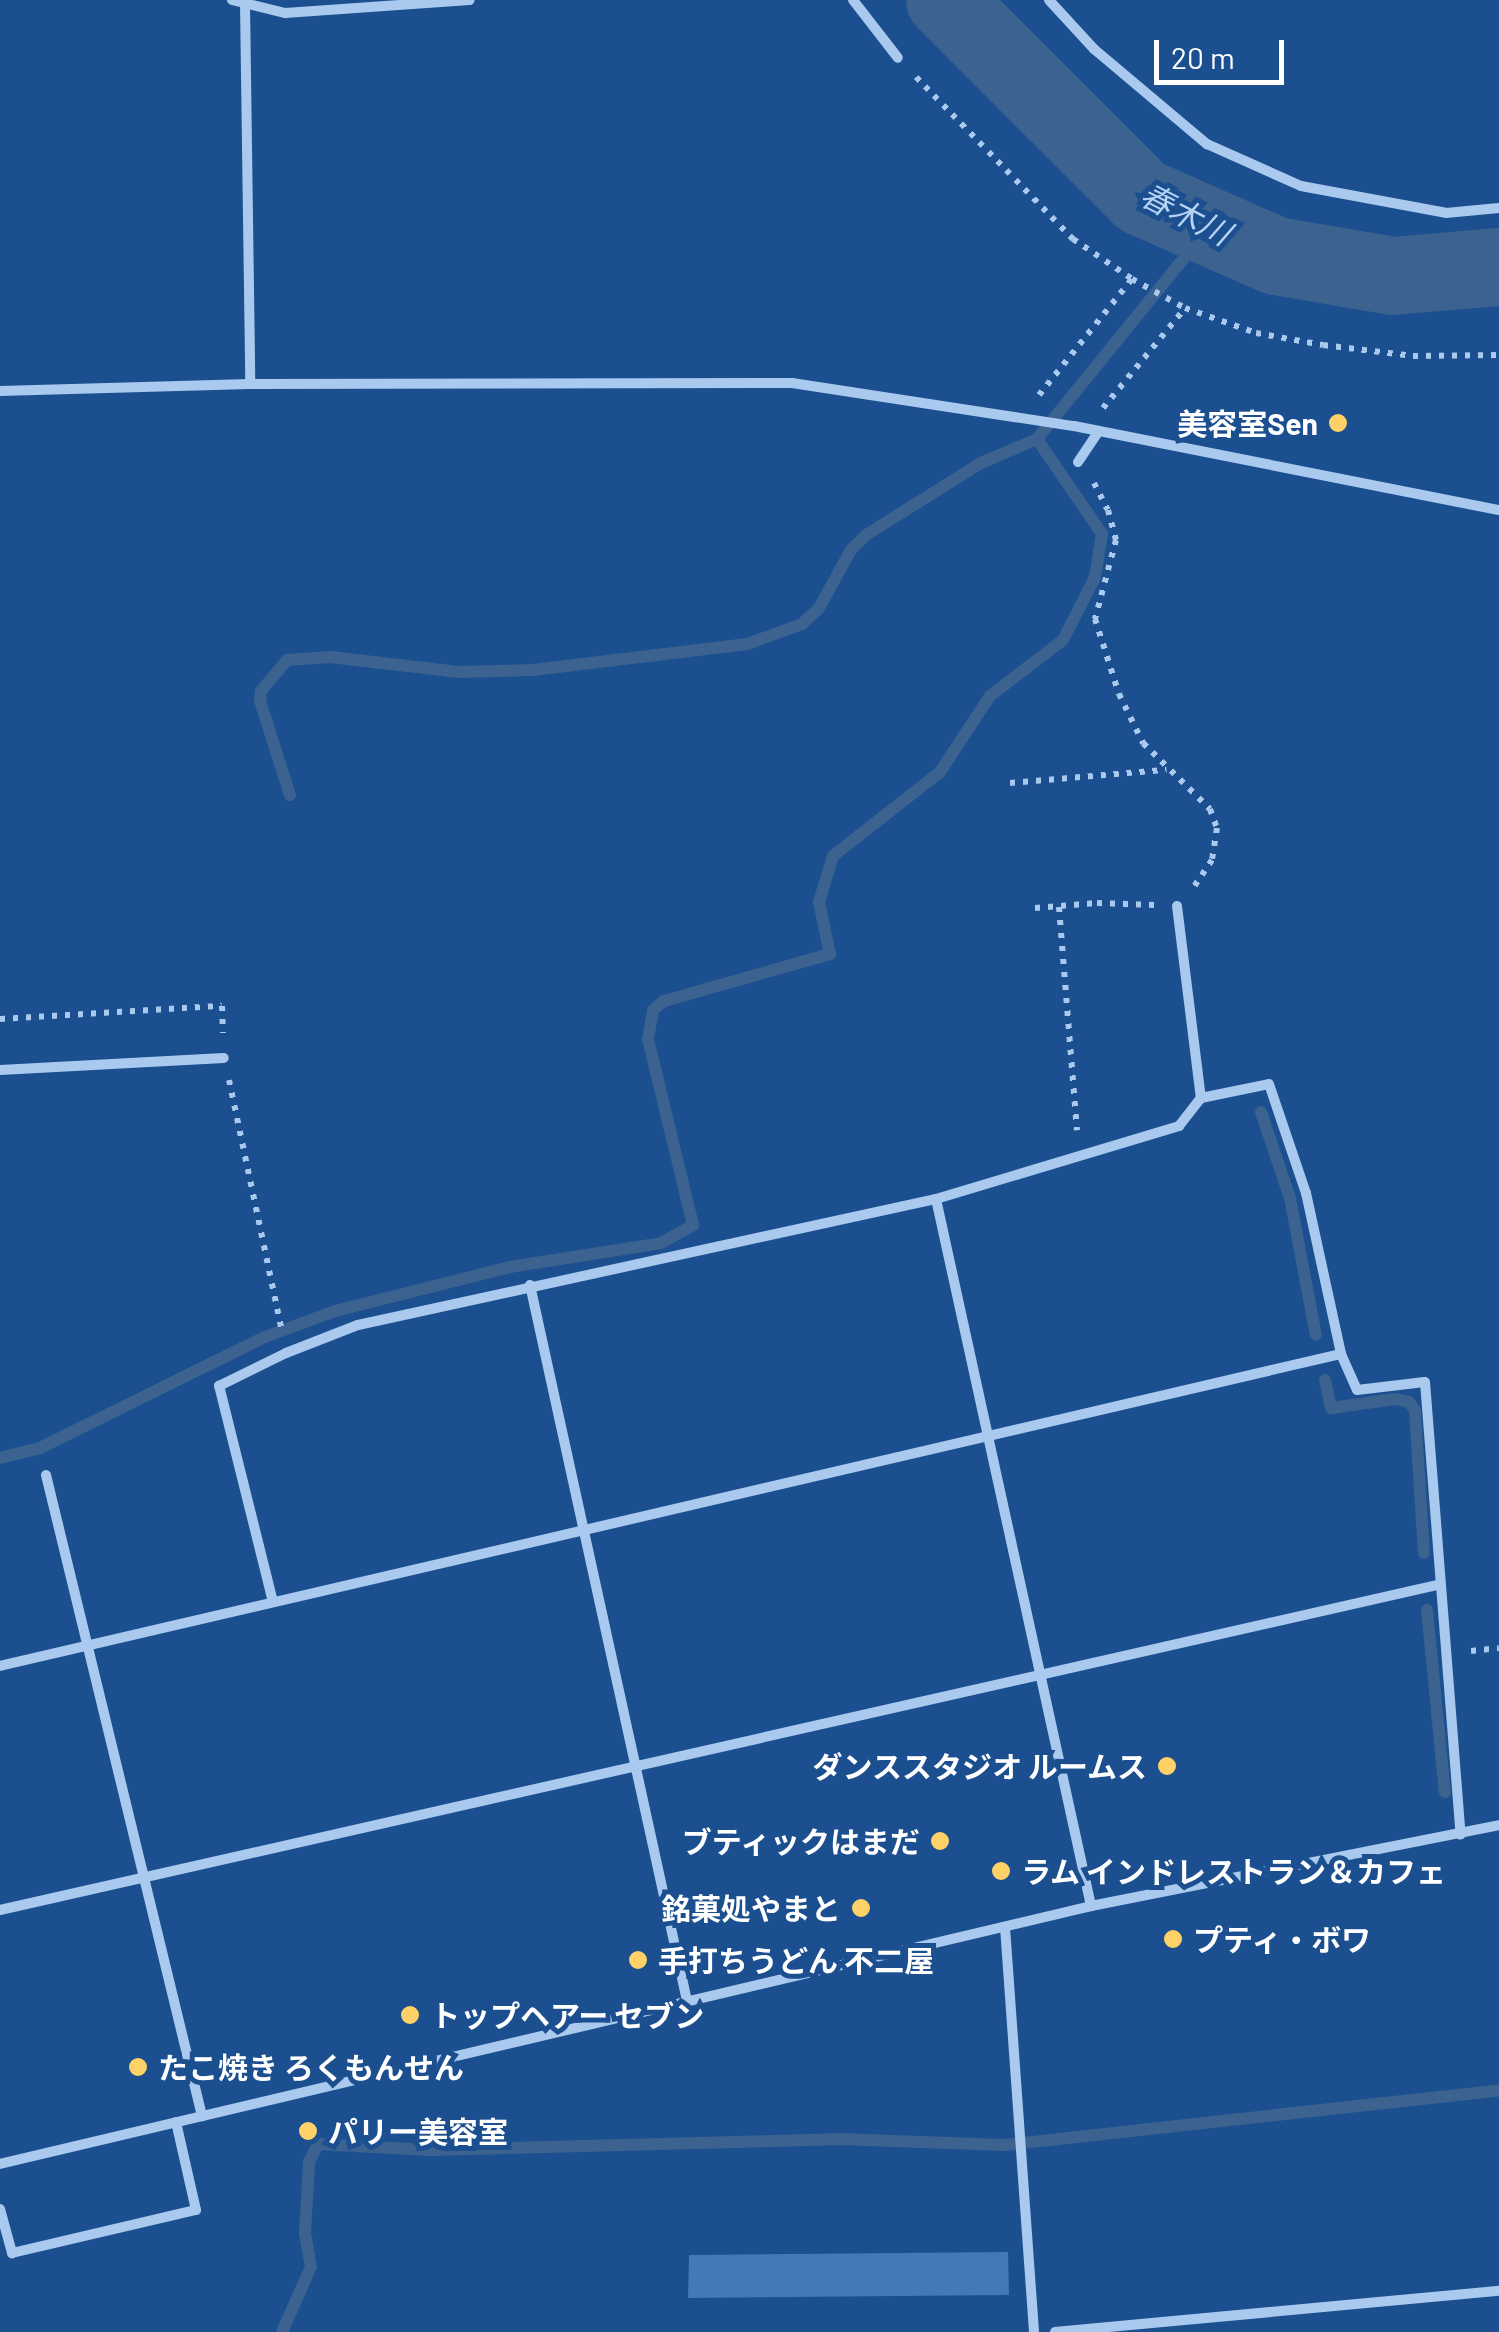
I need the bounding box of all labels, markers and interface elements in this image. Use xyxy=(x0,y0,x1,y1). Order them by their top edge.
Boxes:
scale bar xyxy=(1159,20,1289,82)
text: 20 m xyxy=(1171,39,1235,75)
water label: 春木川 xyxy=(1135,174,1237,252)
place label: 美容室Sen xyxy=(1177,405,1318,441)
marker: 美容室Sen xyxy=(1327,412,1349,434)
place label: ダンススタジオ ルームス xyxy=(811,1748,1147,1784)
marker: ダンススタジオ ルームス xyxy=(1156,1755,1178,1777)
place label: ブティックはまだ xyxy=(680,1823,920,1859)
marker: ブティックはまだ xyxy=(929,1830,951,1852)
place label: ラム インドレストラン＆カフェ xyxy=(1021,1853,1447,1889)
marker: ラム インドレストラン＆カフェ xyxy=(990,1860,1012,1882)
place label: 銘菓処やまと xyxy=(661,1890,841,1926)
marker: 銘菓処やまと xyxy=(850,1897,872,1919)
place label: プティ・ボワ xyxy=(1193,1921,1373,1957)
marker: プティ・ボワ xyxy=(1162,1928,1184,1950)
place label: 手打ちうどん 不二屋 xyxy=(658,1942,934,1978)
marker: 手打ちうどん 不二屋 xyxy=(627,1949,649,1971)
place label: トップヘアー セブン xyxy=(430,1997,704,2033)
marker: トップヘアー セブン xyxy=(399,2004,421,2026)
place label: たこ焼き ろくもんせん xyxy=(158,2049,464,2085)
marker: たこ焼き ろくもんせん xyxy=(127,2056,149,2078)
place label: パリー美容室 xyxy=(328,2113,508,2149)
marker: パリー美容室 xyxy=(297,2120,319,2142)

